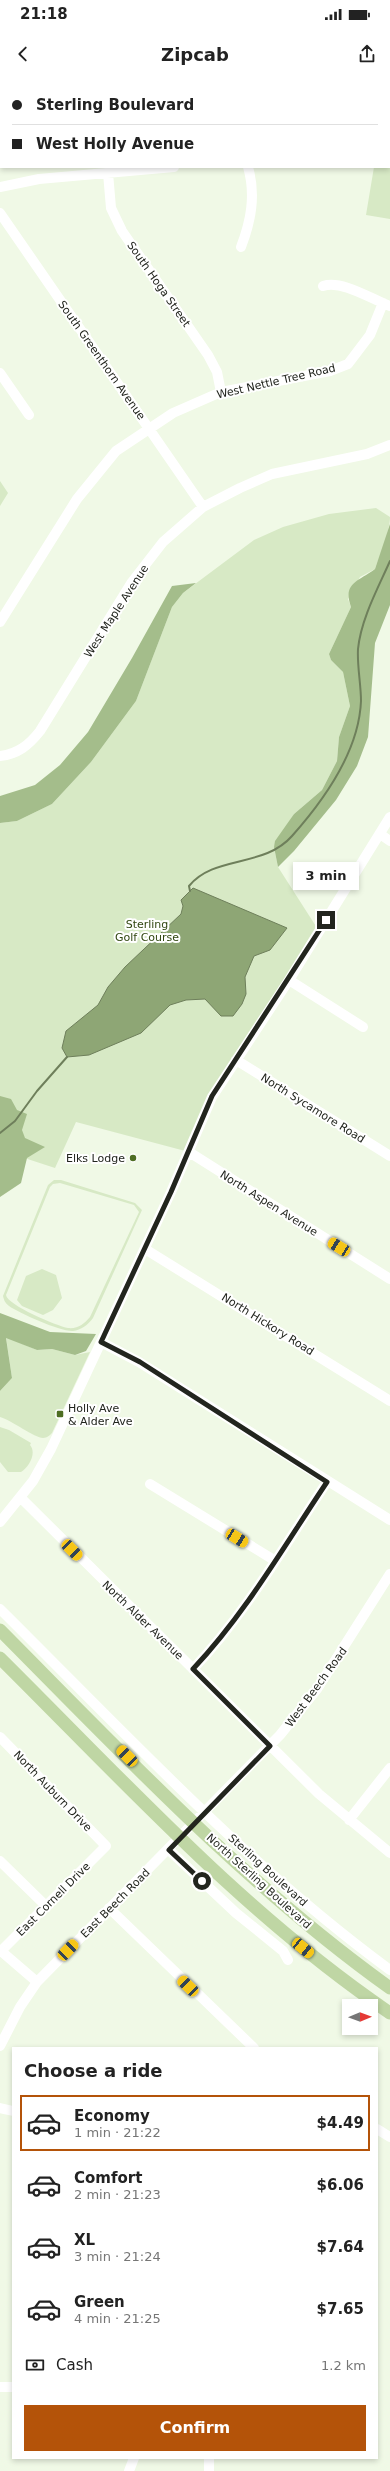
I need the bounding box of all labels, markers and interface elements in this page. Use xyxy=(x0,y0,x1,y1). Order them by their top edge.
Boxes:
text: 21:18 xyxy=(20,5,68,23)
icon: back xyxy=(12,43,34,65)
icon: share xyxy=(356,43,378,65)
text: Zipcab xyxy=(161,44,229,65)
text: Sterling Boulevard xyxy=(36,96,194,114)
text: West Holly Avenue xyxy=(36,135,194,153)
street label: South Hoga Street xyxy=(124,239,193,330)
street label: South Greenthorn Avenue xyxy=(55,298,148,423)
street label: West Nettle Tree Road xyxy=(215,361,337,401)
street label: West Maple Avenue xyxy=(82,562,151,660)
callout: 3 min xyxy=(293,862,359,890)
text: 3 min xyxy=(306,868,346,883)
route end xyxy=(317,911,335,929)
park label: Sterling Golf Course xyxy=(115,918,179,944)
street label: North Sycamore Road xyxy=(258,1071,367,1146)
place label: Elks Lodge xyxy=(66,1152,125,1165)
marker: Elks Lodge xyxy=(128,1153,138,1163)
street label: North Aspen Avenue xyxy=(218,1168,320,1239)
car xyxy=(326,1236,352,1258)
street label: North Hickory Road xyxy=(219,1291,316,1358)
place label: Holly Ave & Alder Ave xyxy=(68,1402,133,1428)
marker: Holly Ave & Alder Ave xyxy=(55,1409,65,1419)
car xyxy=(224,1527,250,1549)
car xyxy=(59,1537,85,1563)
street label: North Alder Avenue xyxy=(99,1578,186,1663)
street label: West Beech Road xyxy=(283,1645,350,1730)
car xyxy=(114,1743,140,1769)
street label: North Auburn Drive xyxy=(11,1748,95,1834)
street label: North Sterling Boulevard xyxy=(204,1831,314,1932)
street label: Sterling Boulevard xyxy=(225,1831,310,1909)
street label: East Cornell Drive xyxy=(14,1860,93,1939)
street label: East Beech Road xyxy=(78,1866,153,1941)
route start xyxy=(193,1872,211,1890)
car xyxy=(290,1936,316,1960)
car xyxy=(55,1937,81,1963)
car xyxy=(175,1973,201,1999)
north arrow xyxy=(342,1999,378,2035)
map controls xyxy=(342,1999,378,2035)
text: Choose a ride xyxy=(24,2060,163,2081)
icon: car xyxy=(26,2105,62,2141)
text: Economy xyxy=(74,2107,150,2125)
text: $4.49 xyxy=(317,2114,364,2132)
text: 1 min · 21:22 xyxy=(74,2125,161,2140)
icon: car xyxy=(26,2167,62,2203)
text: Comfort xyxy=(74,2169,142,2187)
text: $6.06 xyxy=(317,2176,364,2194)
text: 2 min · 21:23 xyxy=(74,2187,161,2202)
icon: car xyxy=(26,2229,62,2265)
text: XL xyxy=(74,2231,95,2249)
text: $7.64 xyxy=(317,2238,364,2256)
text: 3 min · 21:24 xyxy=(74,2249,161,2264)
icon: car xyxy=(26,2291,62,2327)
text: Green xyxy=(74,2293,125,2311)
text: $7.65 xyxy=(317,2300,364,2318)
text: 4 min · 21:25 xyxy=(74,2311,161,2326)
icon: cash xyxy=(24,2354,46,2376)
text: Cash xyxy=(56,2356,93,2374)
text: 1.2 km xyxy=(321,2358,366,2373)
button: Confirm xyxy=(24,2405,366,2451)

